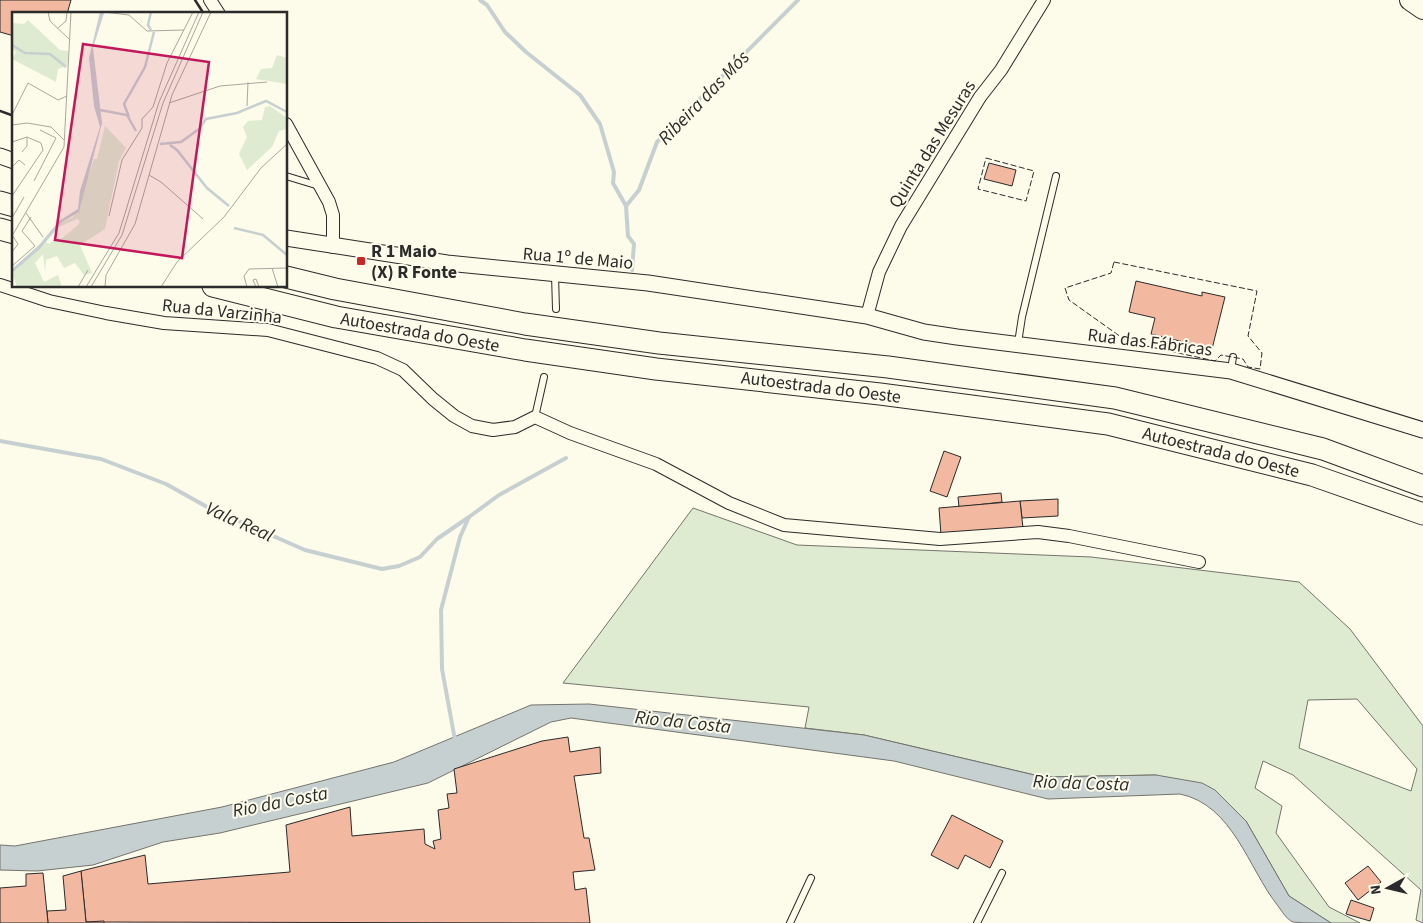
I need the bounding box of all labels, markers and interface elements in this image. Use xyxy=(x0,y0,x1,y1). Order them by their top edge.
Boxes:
inset map xyxy=(12,12,288,288)
water label: Ribeira das Mós xyxy=(652,45,756,151)
street label: Quinta das Mesuras xyxy=(883,76,982,213)
place label: R 1 Maio (X) R Fonte xyxy=(371,239,457,285)
street label: Rua 1º de Maio xyxy=(522,241,634,276)
marker: R 1 Maio (X) R Fonte xyxy=(355,255,367,267)
street label: Rua da Varzinha xyxy=(161,293,283,330)
street label: Autoestrada do Oeste xyxy=(338,306,501,359)
street label: Rua das Fábricas xyxy=(1086,322,1214,363)
street label: Autoestrada do Oeste xyxy=(740,365,902,410)
street label: Autoestrada do Oeste xyxy=(1140,421,1302,484)
water label: Vala Real xyxy=(201,495,278,549)
water label: Rio da Costa xyxy=(633,704,732,741)
water label: Rio da Costa xyxy=(1032,768,1130,799)
water label: Rio da Costa xyxy=(230,780,330,825)
north arrow xyxy=(1363,863,1413,913)
text: N xyxy=(1366,884,1387,896)

